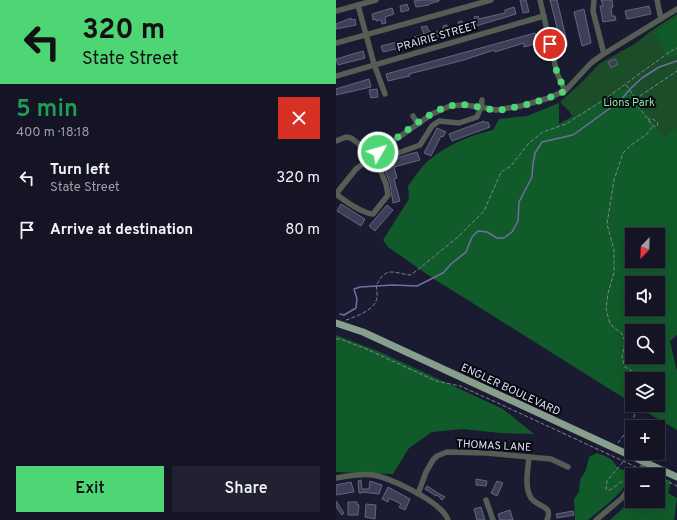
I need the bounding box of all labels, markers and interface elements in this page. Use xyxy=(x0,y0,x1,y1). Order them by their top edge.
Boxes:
text: 320 m xyxy=(82,13,165,49)
icon: left xyxy=(16,16,68,68)
street label: PRAIRIE STREET xyxy=(395,19,479,55)
pin xyxy=(533,27,567,61)
icon: arrive xyxy=(539,33,561,55)
text: State Street xyxy=(82,48,179,71)
text: 5 min xyxy=(16,95,78,125)
park label: Lions Park xyxy=(603,96,655,110)
button: close xyxy=(278,97,320,139)
text: 400 m · 18:18 xyxy=(16,125,89,141)
position arrow xyxy=(357,131,399,173)
text: Turn left xyxy=(50,161,110,180)
icon: left xyxy=(16,167,38,189)
text: 320 m xyxy=(276,169,320,188)
text: State Street xyxy=(50,180,120,196)
icon: arrive xyxy=(16,219,38,241)
text: Arrive at destination xyxy=(50,221,193,240)
text: 80 m xyxy=(285,221,320,240)
north arrow xyxy=(625,228,665,268)
map controls xyxy=(625,228,665,508)
button: sound xyxy=(625,276,665,316)
button: search xyxy=(625,324,665,364)
street label: ENGLER BOULEVARD xyxy=(459,361,563,419)
button: layers xyxy=(625,372,665,412)
button: + xyxy=(625,420,665,460)
street label: THOMAS LANE xyxy=(456,437,532,455)
button: Exit xyxy=(16,466,164,512)
button: Share xyxy=(172,466,320,512)
button: − xyxy=(625,468,665,508)

